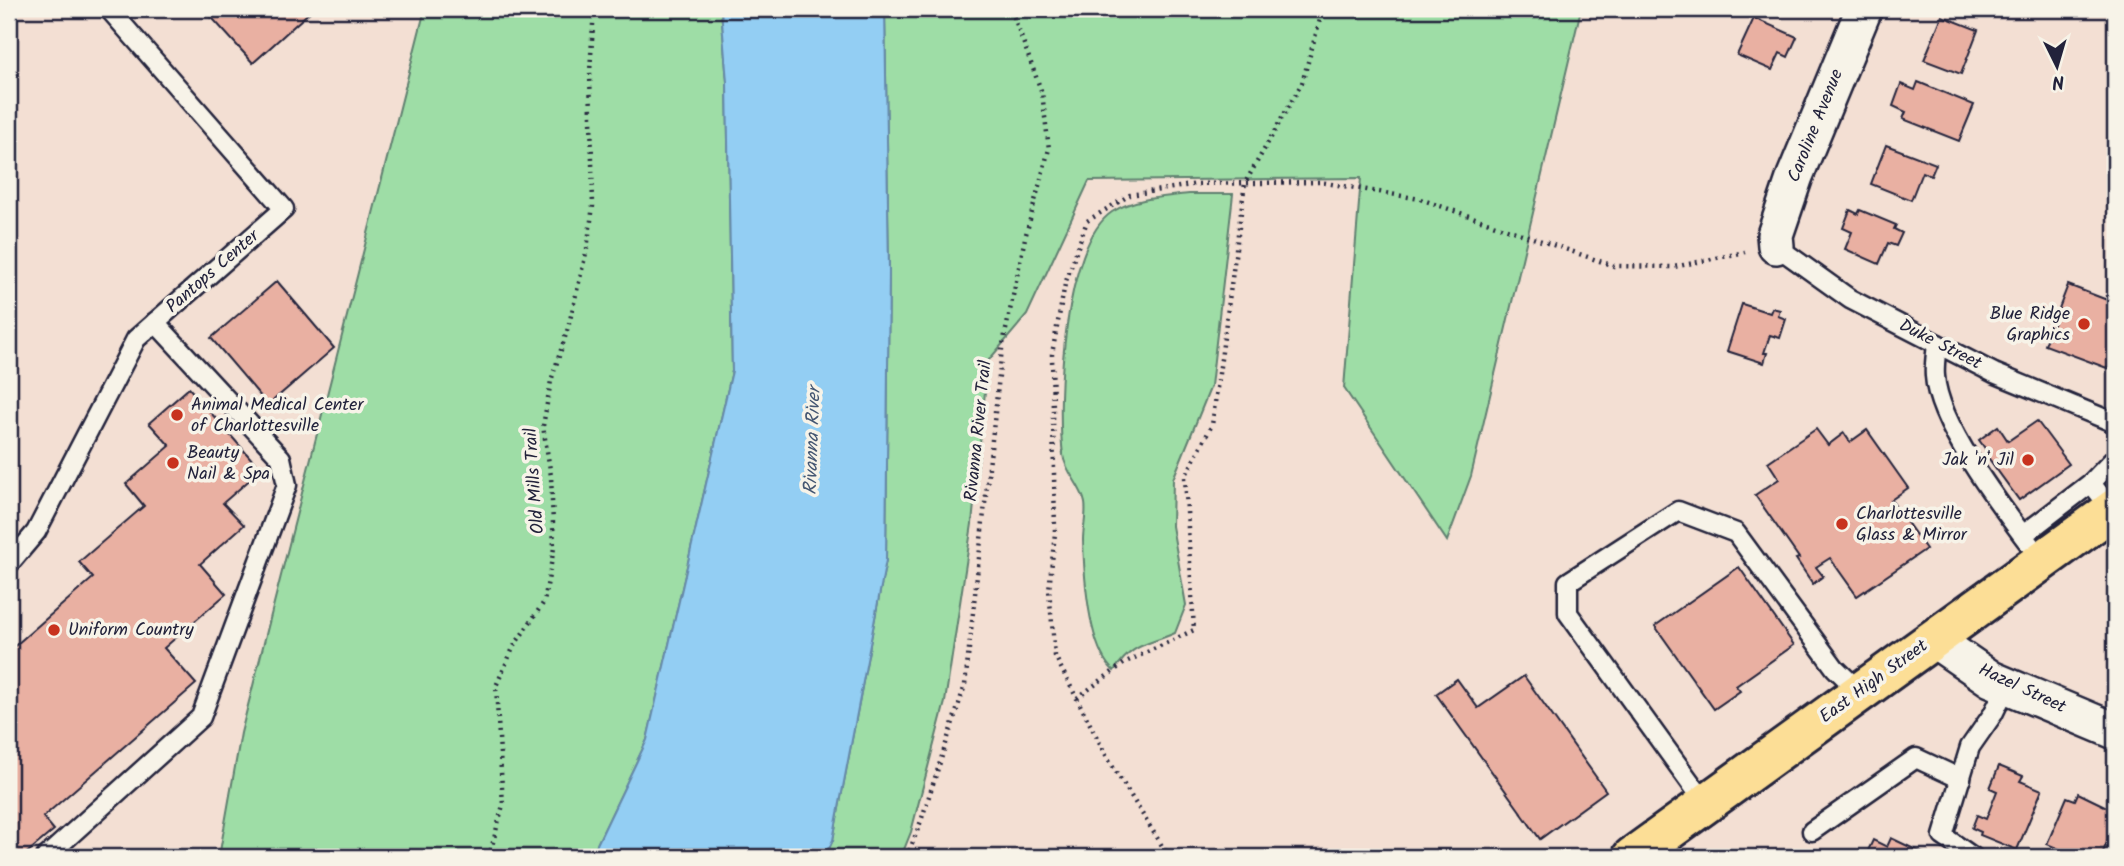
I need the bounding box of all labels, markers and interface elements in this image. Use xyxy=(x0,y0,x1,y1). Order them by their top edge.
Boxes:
north arrow xyxy=(2022,32,2092,102)
street label: Caroline Avenue xyxy=(1780,65,1852,187)
text: N xyxy=(2051,65,2066,96)
street label: Pantops Center xyxy=(160,222,267,321)
place label: Blue Ridge Graphics xyxy=(1990,300,2070,350)
street label: Duke Street xyxy=(1893,312,1987,379)
marker: Blue Ridge Graphics xyxy=(2076,316,2092,332)
street label: Rivanna River Trail xyxy=(957,358,1001,503)
water label: Rivanna River xyxy=(796,383,830,495)
place label: Animal Medical Center of Charlottesville xyxy=(191,391,364,441)
marker: Animal Medical Center of Charlottesville xyxy=(169,407,185,423)
street label: Old Mills Trail xyxy=(517,426,553,535)
place label: Beauty Nail & Spa xyxy=(187,439,270,489)
place label: Jak 'n' Jil xyxy=(1942,446,2015,475)
marker: Jak 'n' Jil xyxy=(2020,452,2036,468)
marker: Beauty Nail & Spa xyxy=(165,455,181,471)
place label: Charlottesville Glass & Mirror xyxy=(1856,500,1968,550)
marker: Charlottesville Glass & Mirror xyxy=(1834,516,1850,532)
place label: Uniform Country xyxy=(68,616,194,645)
marker: Uniform Country xyxy=(46,622,62,638)
street label: East High Street xyxy=(1814,632,1935,731)
street label: Hazel Street xyxy=(1973,656,2072,722)

